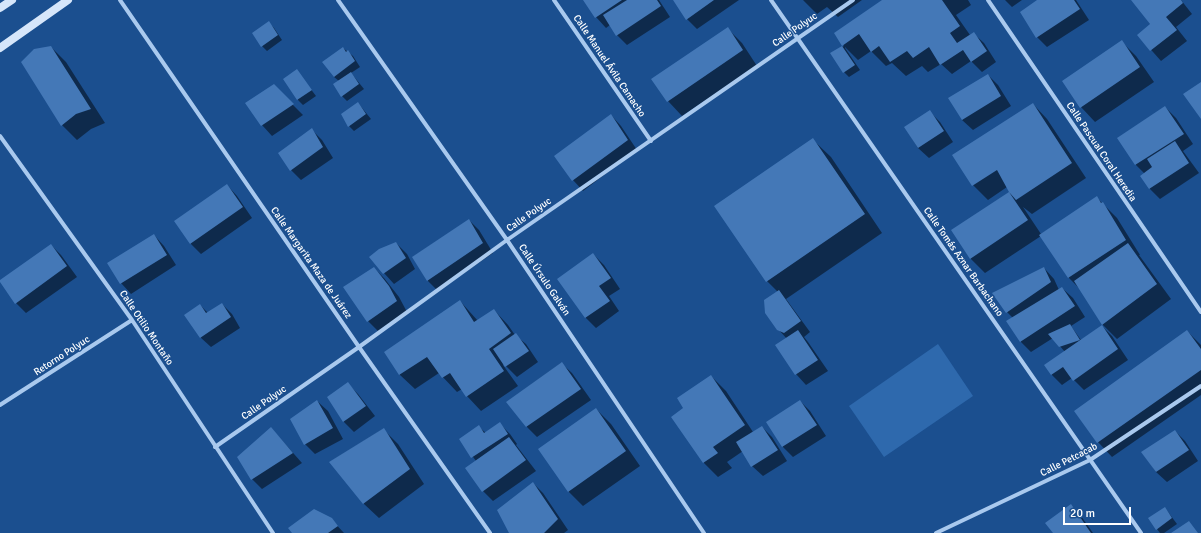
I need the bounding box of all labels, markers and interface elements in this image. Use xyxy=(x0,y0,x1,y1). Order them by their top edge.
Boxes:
street label: Calle Polyuc xyxy=(770,10,820,50)
street label: Calle Manuel Ávila Camacho xyxy=(570,13,648,119)
street label: Calle Pascual Coral Heredia xyxy=(1063,100,1139,204)
street label: Calle Polyuc xyxy=(504,195,554,235)
street label: Calle Margarita Maza de Juárez xyxy=(268,205,354,321)
street label: Calle Tomás Aznar Barbachano xyxy=(921,205,1005,319)
street label: Calle Úrsulo Galván xyxy=(516,242,572,318)
street label: Calle Otilio Montaño xyxy=(116,288,176,368)
street label: Retorno Polyuc xyxy=(32,333,92,379)
street label: Calle Polyuc xyxy=(239,383,289,423)
street label: Calle Petcacab xyxy=(1038,440,1100,480)
scale bar xyxy=(1065,499,1133,525)
text: 20 m xyxy=(1070,506,1095,521)

